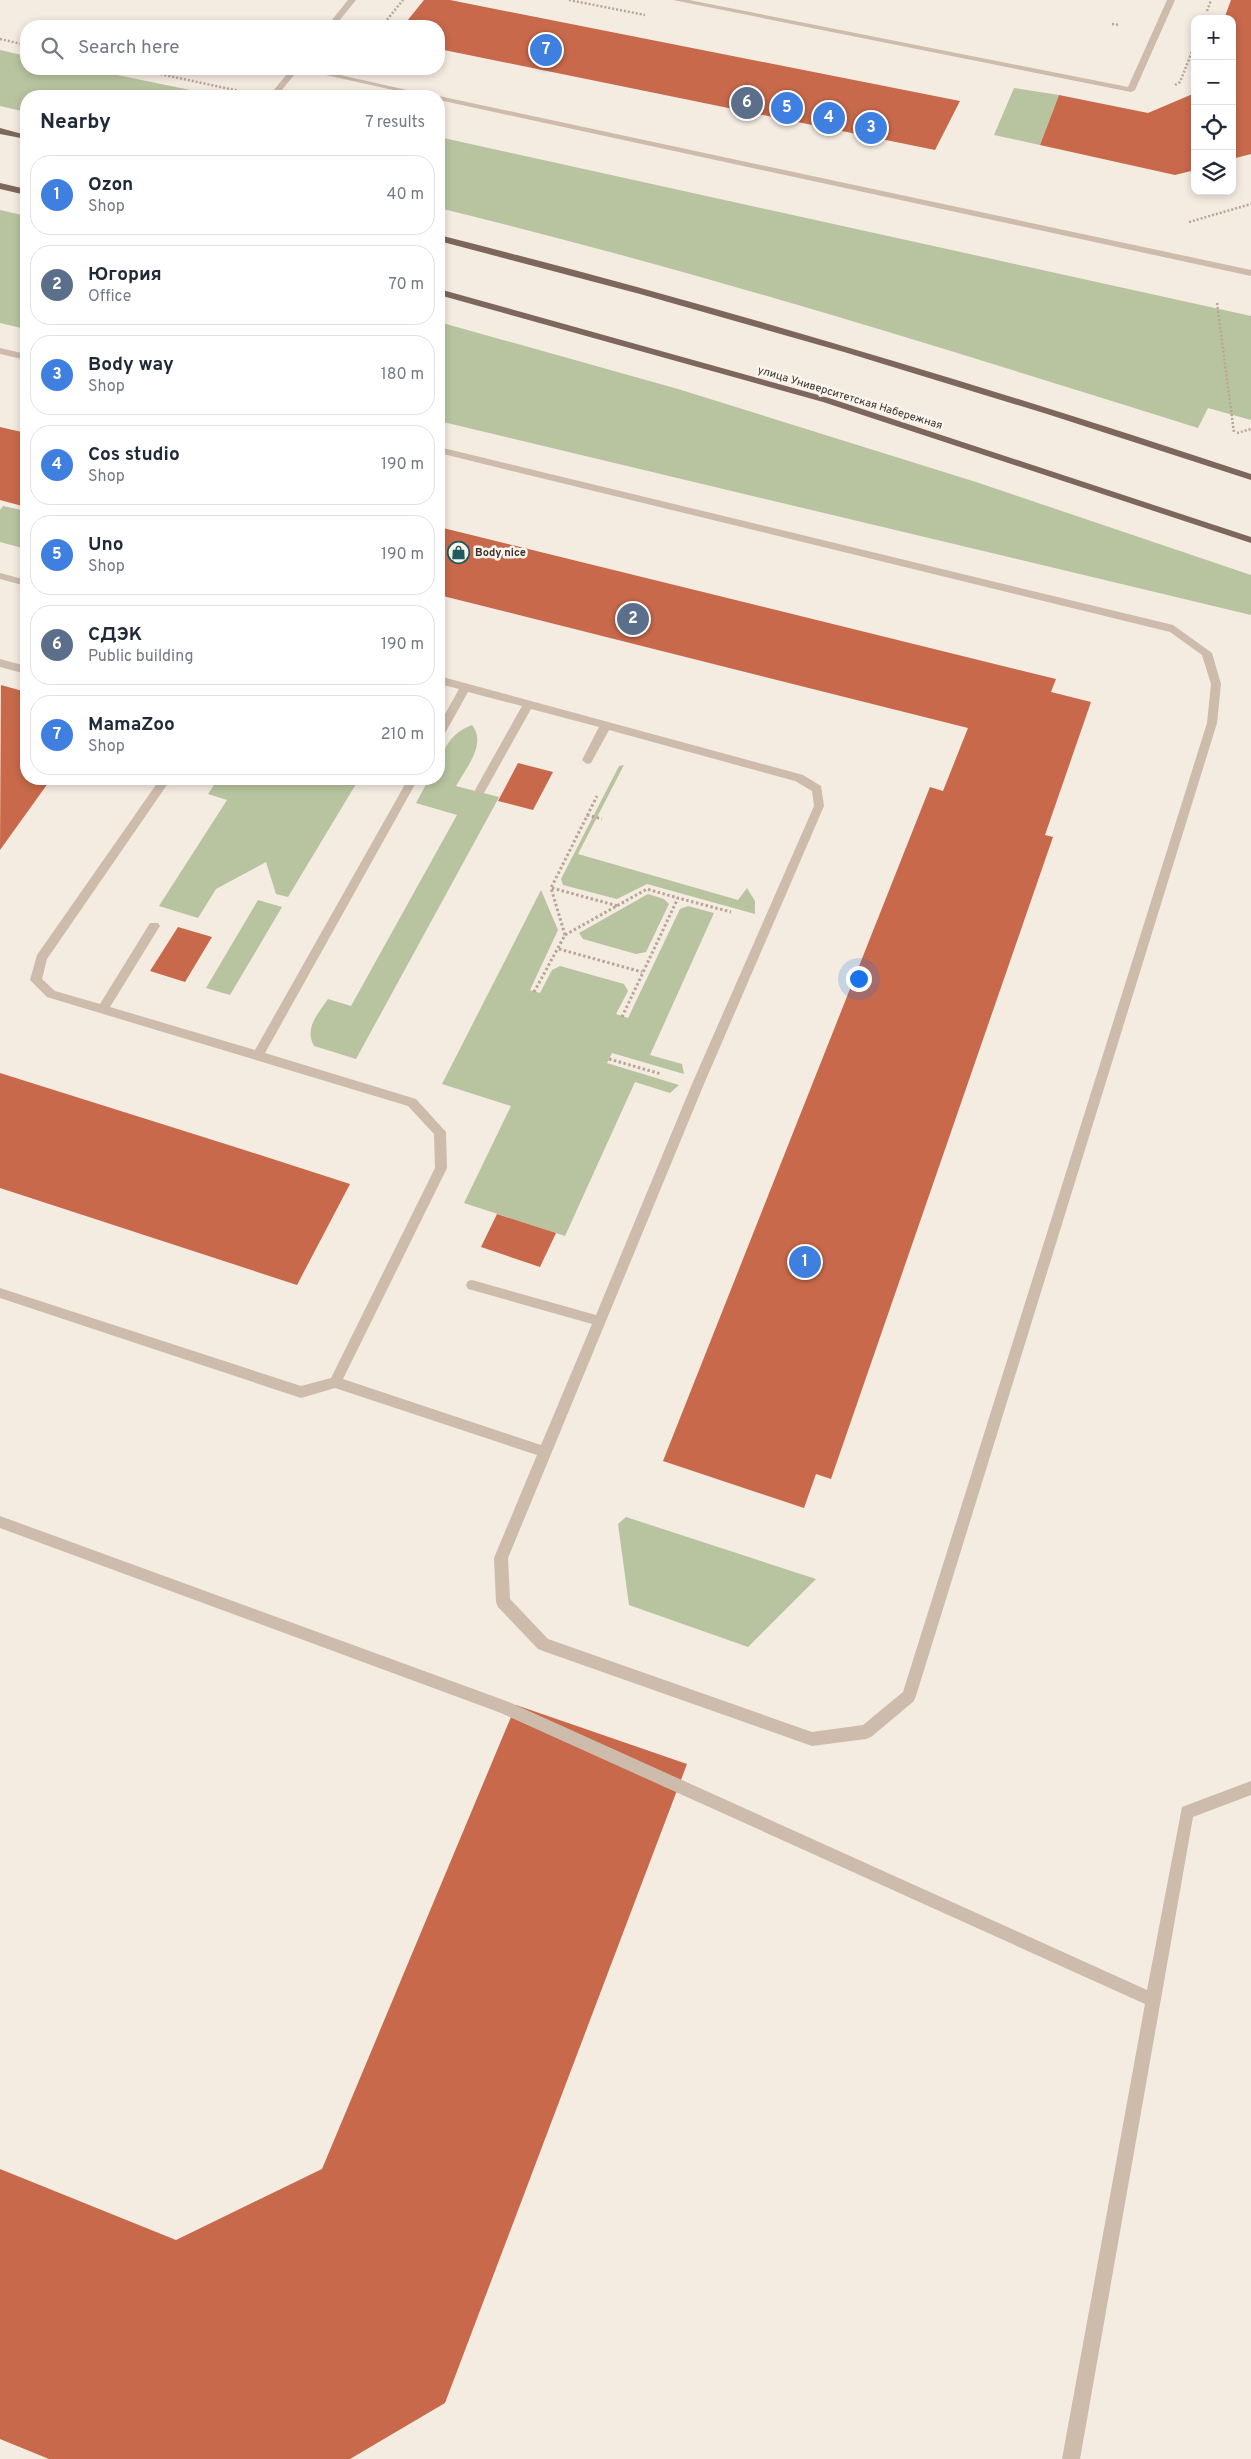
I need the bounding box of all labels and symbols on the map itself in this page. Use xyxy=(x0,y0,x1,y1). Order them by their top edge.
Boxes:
pin: 7 xyxy=(530,31,562,69)
pin: 6 xyxy=(731,84,763,122)
pin: 5 xyxy=(771,89,803,127)
pin: 4 xyxy=(813,99,845,137)
pin: 3 xyxy=(855,109,887,147)
street label: улица Университетская Набережная xyxy=(756,363,944,433)
shop icon: Body nice xyxy=(447,541,471,565)
place label: Body nice xyxy=(475,546,526,560)
pin: 2 xyxy=(617,600,649,638)
your location xyxy=(846,966,872,992)
pin: 1 xyxy=(789,1243,821,1281)

